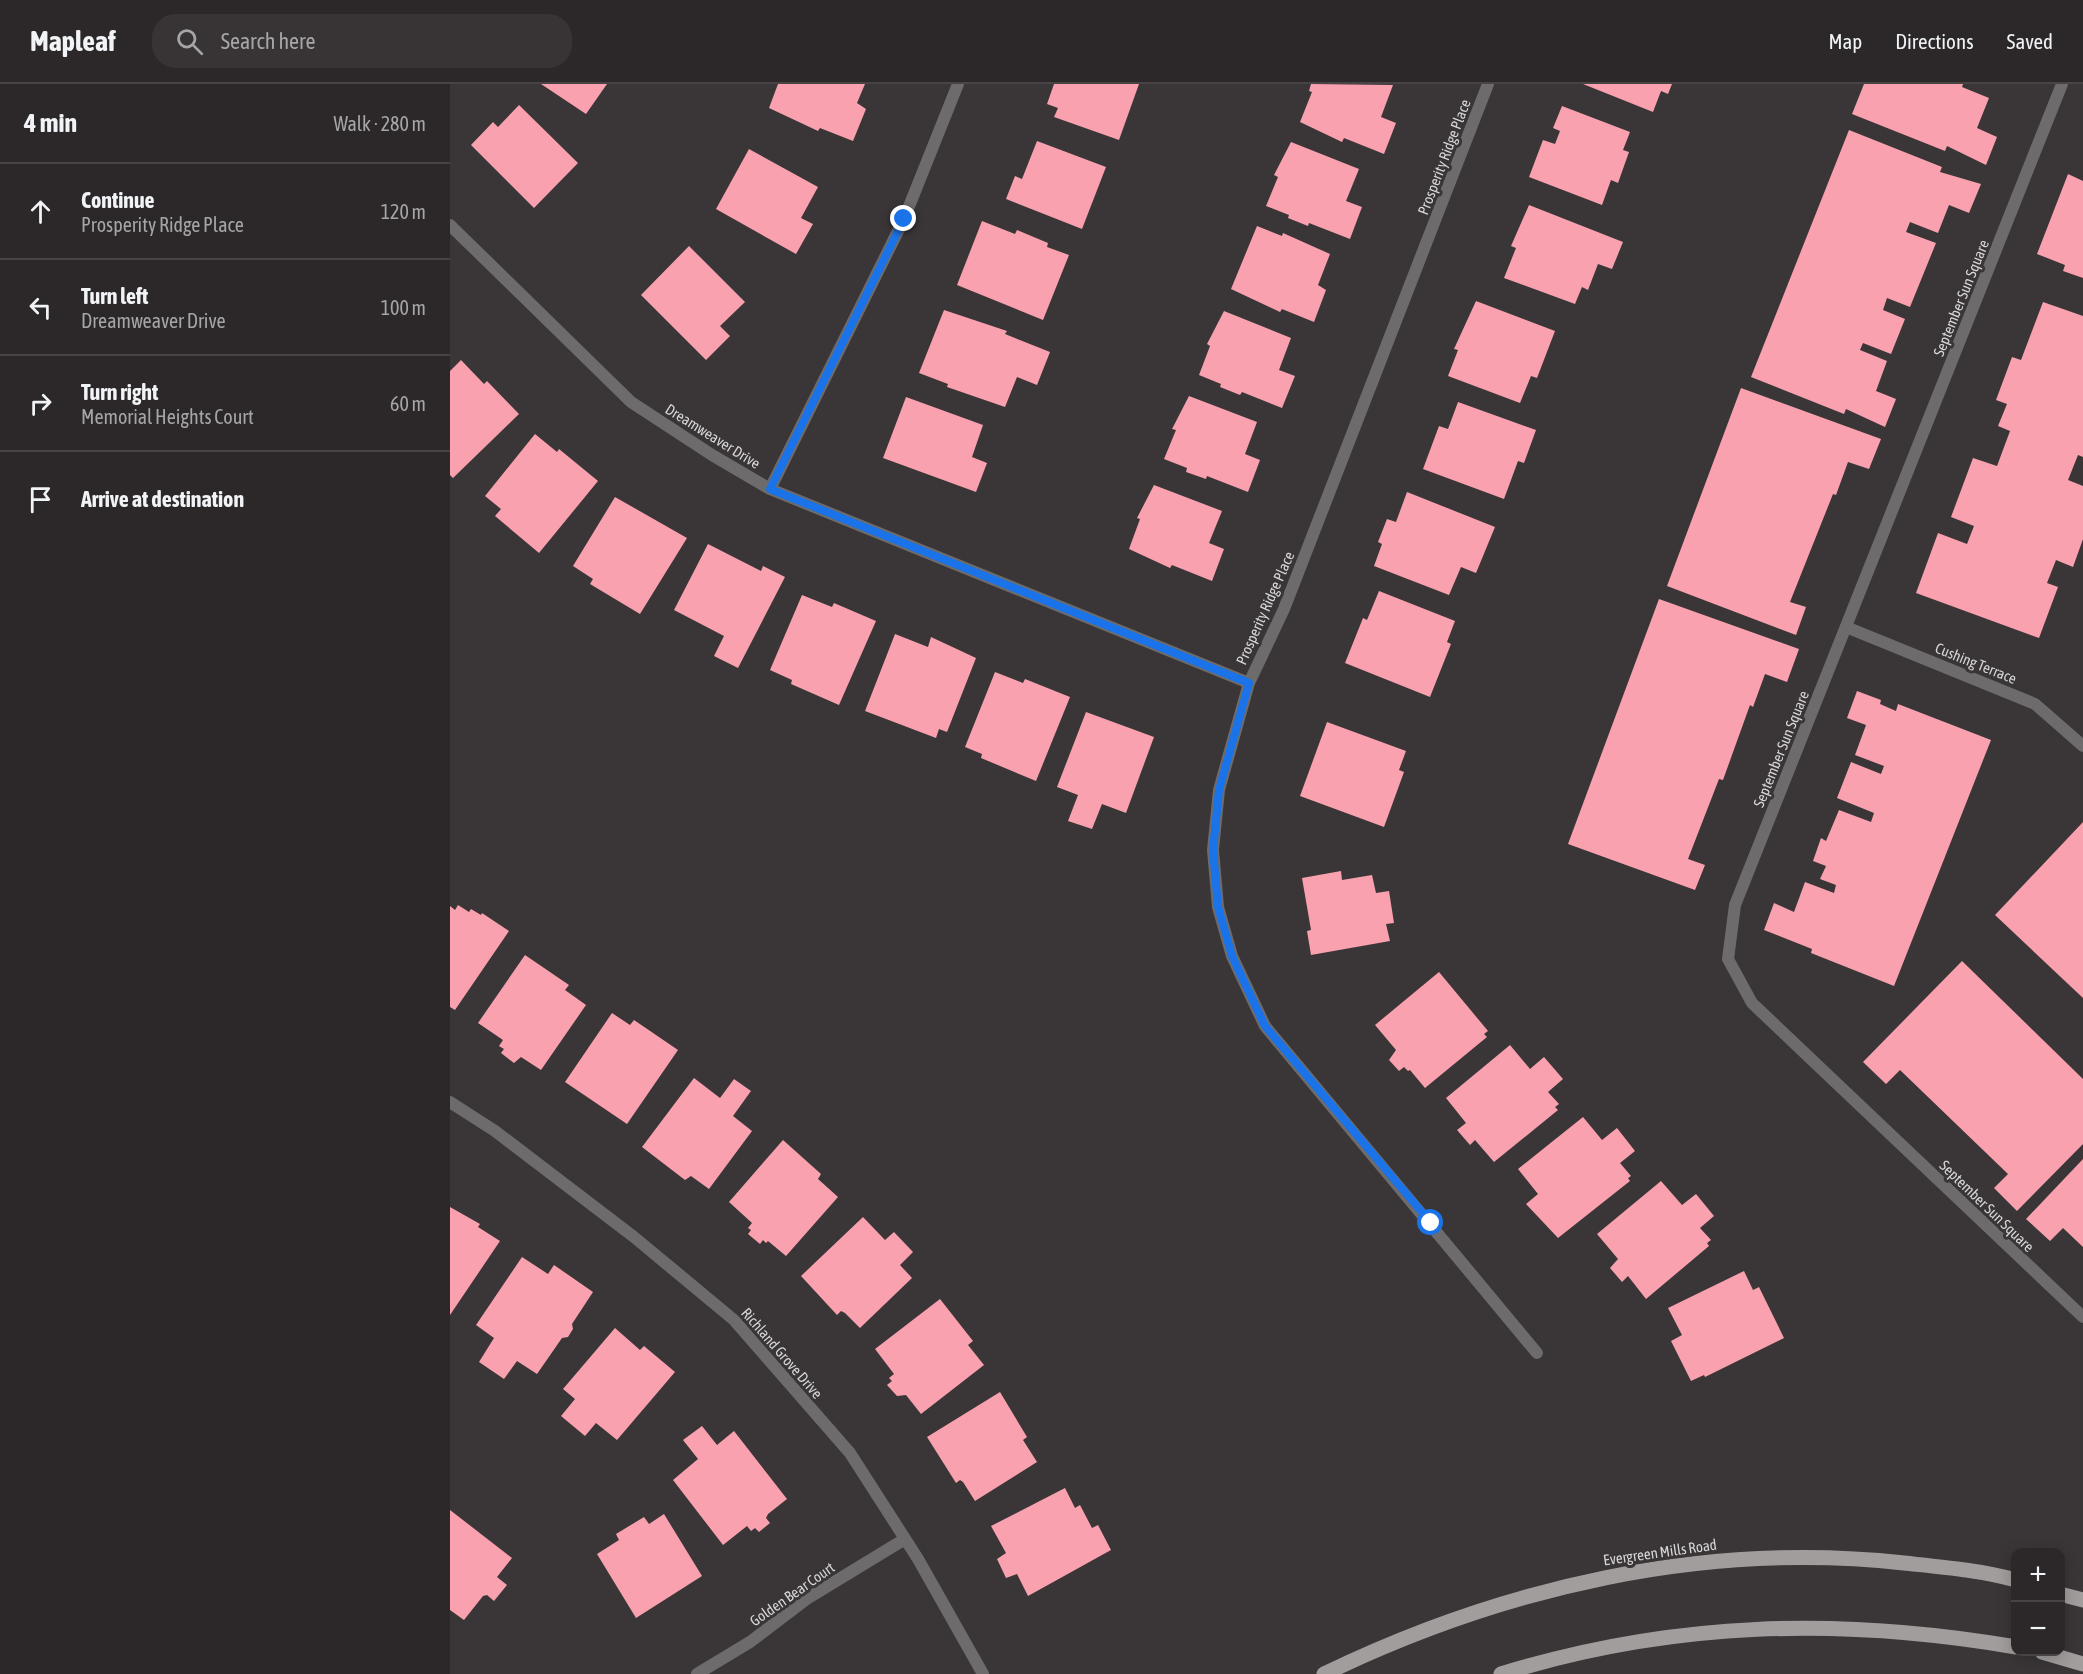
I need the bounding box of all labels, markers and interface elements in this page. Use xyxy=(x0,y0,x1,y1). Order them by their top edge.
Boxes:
search box xyxy=(152,14,572,68)
text: Mapleaf xyxy=(30,25,116,57)
icon: search xyxy=(173,25,206,58)
text: Search here xyxy=(221,28,316,54)
text: Map xyxy=(1828,29,1862,53)
text: Directions xyxy=(1895,29,1974,53)
text: Saved xyxy=(2007,29,2053,53)
street label: Prosperity Ridge Place xyxy=(1414,97,1474,217)
text: 4 min xyxy=(24,108,77,138)
text: Walk · 280 m xyxy=(334,112,426,135)
text: Continue xyxy=(81,187,155,213)
icon: ahead xyxy=(24,195,57,228)
text: 120 m xyxy=(381,200,426,223)
route end xyxy=(890,205,916,231)
text: Prosperity Ridge Place xyxy=(81,213,244,236)
street label: September Sun Square xyxy=(1930,237,1992,359)
text: Turn left xyxy=(81,283,148,309)
icon: left xyxy=(24,291,57,324)
text: 100 m xyxy=(381,296,426,319)
text: Dreamweaver Drive xyxy=(81,309,226,332)
text: Turn right xyxy=(81,379,158,405)
icon: right xyxy=(24,387,57,420)
text: 60 m xyxy=(390,392,426,415)
street label: Dreamweaver Drive xyxy=(663,400,764,472)
text: Memorial Heights Court xyxy=(81,405,254,428)
icon: arrive xyxy=(24,483,57,516)
text: Arrive at destination xyxy=(81,486,244,512)
street label: Prosperity Ridge Place xyxy=(1232,549,1298,667)
street label: Cushing Terrace xyxy=(1933,639,2019,687)
street label: September Sun Square xyxy=(1750,688,1812,810)
street label: September Sun Square xyxy=(1936,1157,2038,1255)
route start xyxy=(1417,1209,1443,1235)
street label: Richland Grove Drive xyxy=(738,1304,826,1402)
street label: Evergreen Mills Road xyxy=(1602,1536,1718,1568)
map controls xyxy=(2011,1548,2065,1656)
button: + xyxy=(2011,1548,2065,1602)
street label: Golden Bear Court xyxy=(747,1559,837,1629)
button: − xyxy=(2011,1602,2065,1656)

